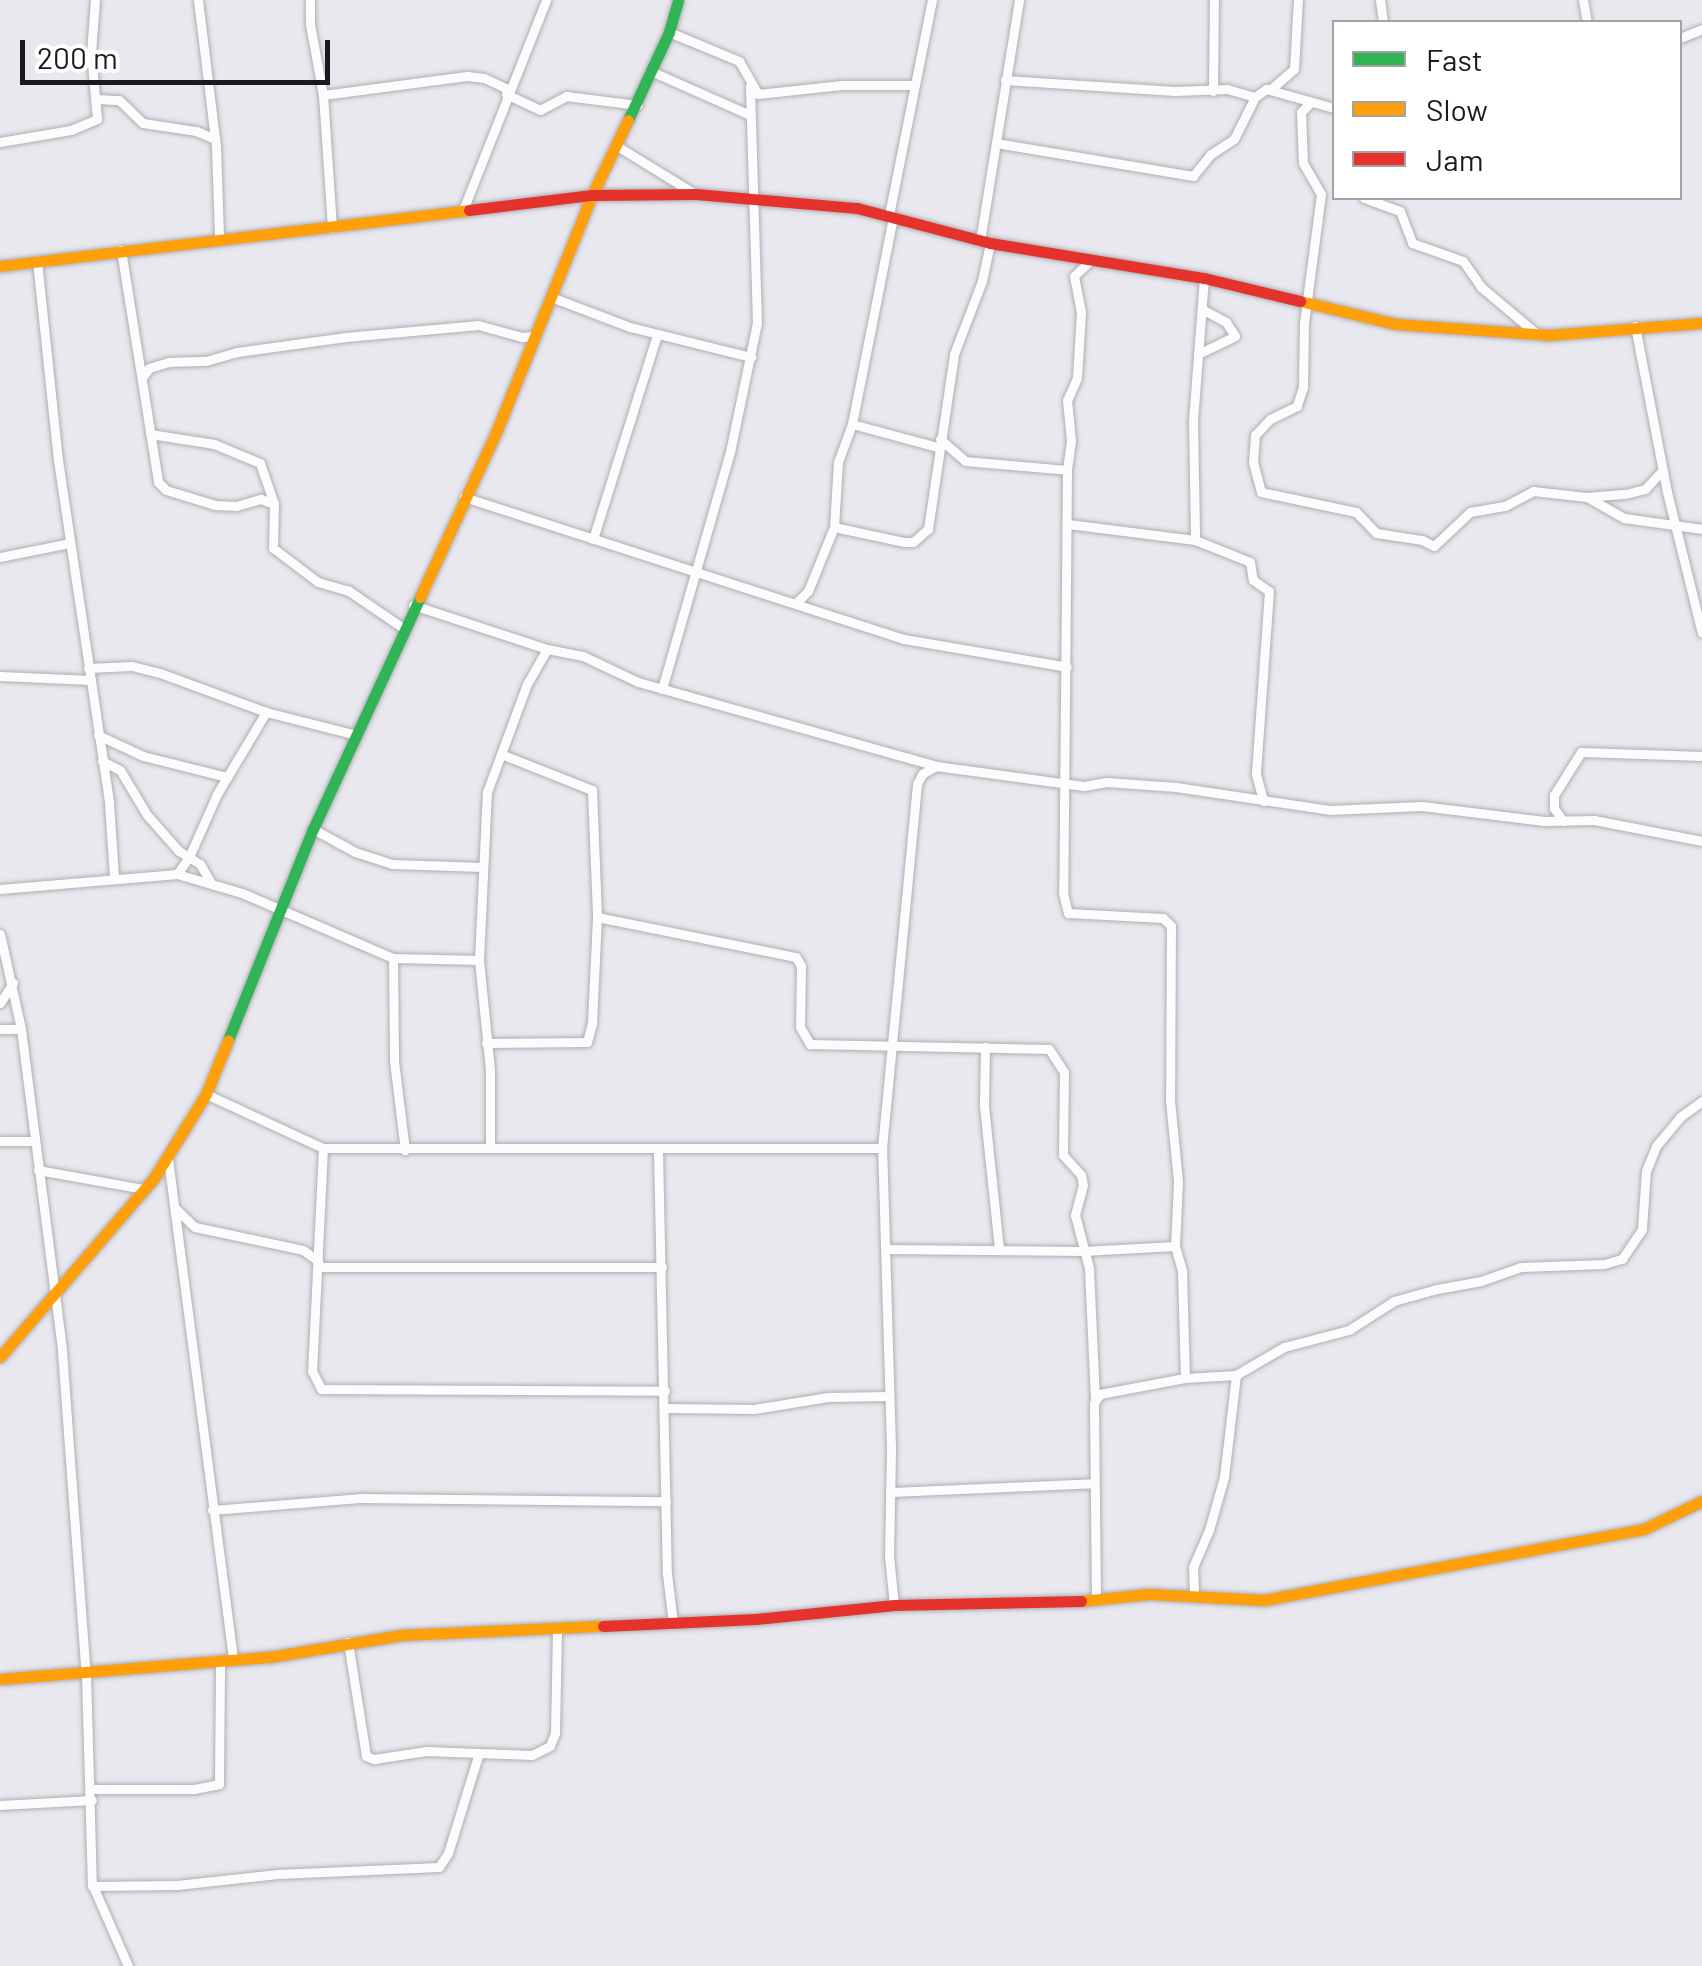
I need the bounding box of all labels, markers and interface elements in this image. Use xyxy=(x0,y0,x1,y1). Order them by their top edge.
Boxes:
scale bar xyxy=(25,20,335,82)
legend xyxy=(1332,20,1682,200)
text: 200 m xyxy=(37,39,118,75)
text: Fast xyxy=(1426,41,1483,77)
text: Slow xyxy=(1426,91,1488,127)
text: Jam xyxy=(1426,141,1483,177)

